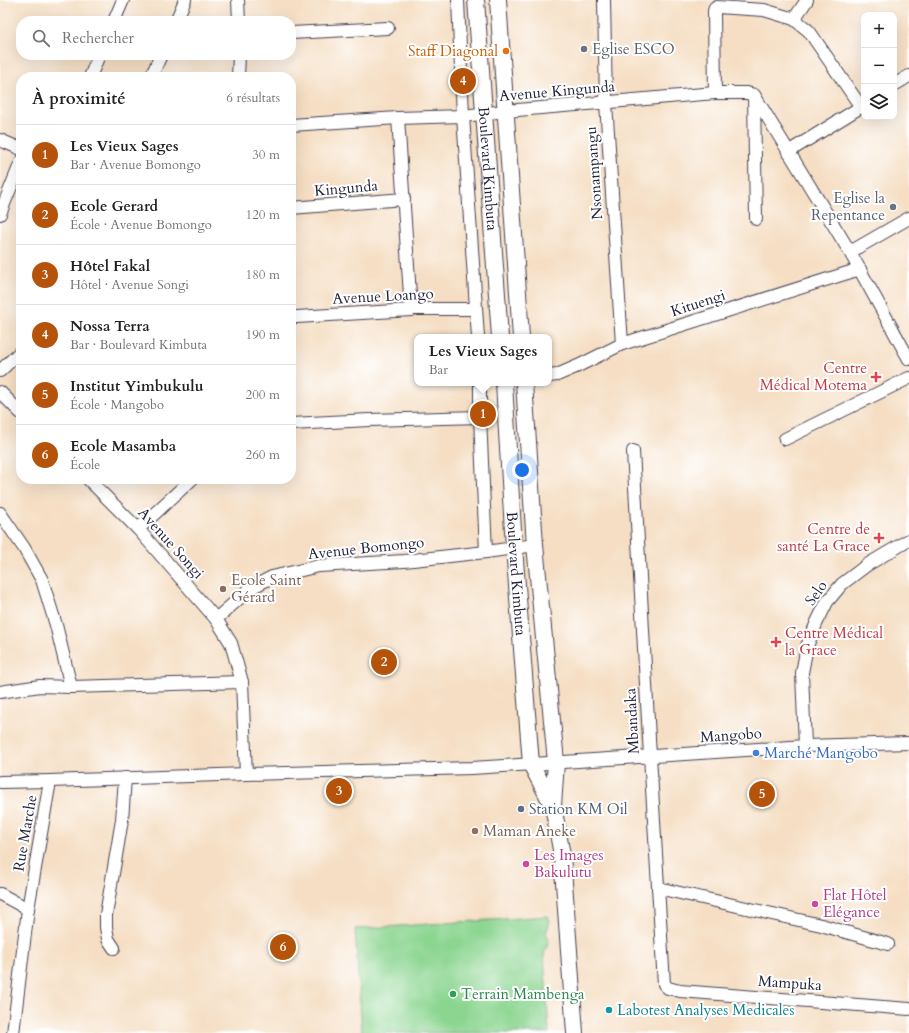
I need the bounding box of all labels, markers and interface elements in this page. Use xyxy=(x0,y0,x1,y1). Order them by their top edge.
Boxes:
map controls xyxy=(861,12,897,120)
button: + xyxy=(861,12,897,48)
search box xyxy=(16,16,296,60)
icon: search xyxy=(30,27,52,49)
text: Rechercher xyxy=(62,28,134,48)
place label: Eglise ESCO xyxy=(592,39,675,59)
place label: Staff Diagonal xyxy=(408,41,498,61)
marker: Eglise ESCO xyxy=(579,44,589,54)
marker: Staff Diagonal xyxy=(501,46,511,56)
button: − xyxy=(861,48,897,84)
pin: 4 xyxy=(450,66,476,96)
street label: Avenue Kingunda xyxy=(498,76,616,106)
button: layers xyxy=(861,84,897,120)
text: À proximité xyxy=(32,87,126,110)
text: 6 résultats xyxy=(226,89,280,107)
street label: Boulevard Kimbuta xyxy=(474,106,502,232)
street label: Nsonampangu xyxy=(581,126,607,220)
text: Les Vieux Sages xyxy=(70,136,179,156)
text: 1 xyxy=(42,146,48,164)
text: 30 m xyxy=(252,146,280,164)
text: Bar · Avenue Bomongo xyxy=(70,156,201,174)
street label: Kingunda xyxy=(313,175,379,201)
place label: Eglise la Repentance xyxy=(811,188,886,225)
text: Ecole Gerard xyxy=(70,196,158,216)
marker: Eglise la Repentance xyxy=(888,202,898,212)
text: 2 xyxy=(42,206,48,224)
text: 120 m xyxy=(246,206,280,224)
text: École · Avenue Bomongo xyxy=(70,216,212,234)
text: Hôtel Fakal xyxy=(70,256,150,276)
text: 3 xyxy=(42,266,48,284)
text: 180 m xyxy=(246,266,280,284)
text: Hôtel · Avenue Songi xyxy=(70,276,189,294)
street label: Avenue Loango xyxy=(332,283,434,309)
street label: Kituengi xyxy=(668,285,728,321)
text: Nossa Terra xyxy=(70,316,150,336)
text: 4 xyxy=(42,326,48,344)
text: 190 m xyxy=(246,326,280,344)
popup xyxy=(414,334,552,386)
text: Bar · Boulevard Kimbuta xyxy=(70,336,207,354)
text: Les Vieux Sages xyxy=(429,341,537,361)
place label: Centre Médical Motema xyxy=(760,358,868,395)
text: Bar xyxy=(429,361,448,379)
marker: Centre Médical Motema xyxy=(870,371,882,383)
text: Institut Yimbukulu xyxy=(70,376,203,396)
text: 5 xyxy=(42,386,48,404)
text: 200 m xyxy=(246,386,280,404)
text: École · Mangobo xyxy=(70,396,164,414)
pin: 1 xyxy=(470,399,496,429)
text: Ecole Masamba xyxy=(70,436,176,456)
text: 6 xyxy=(42,446,48,464)
text: 260 m xyxy=(246,446,280,464)
text: École xyxy=(70,456,100,474)
your location xyxy=(512,460,532,480)
street label: Avenue Songi xyxy=(134,503,208,583)
street label: Boulevard Kimbuta xyxy=(502,511,531,637)
place label: Centre de santé La Grace xyxy=(777,519,870,556)
street label: Avenue Bomongo xyxy=(307,532,425,564)
marker: Centre de santé La Grace xyxy=(873,532,885,544)
place label: Ecole Saint Gérard xyxy=(231,570,302,607)
street label: Selo xyxy=(800,577,832,609)
marker: Ecole Saint Gérard xyxy=(218,584,228,594)
place label: Centre Médical la Grace xyxy=(785,623,883,660)
marker: Centre Médical la Grace xyxy=(770,636,782,648)
pin: 2 xyxy=(371,647,397,677)
street label: Mbandaka xyxy=(620,687,644,755)
street label: Mangobo xyxy=(699,723,763,747)
place label: Marché Mangobo xyxy=(764,743,878,763)
marker: Marché Mangobo xyxy=(751,748,761,758)
pin: 3 xyxy=(326,776,352,806)
pin: 5 xyxy=(749,779,775,809)
street label: Rue Marche xyxy=(8,793,42,873)
place label: Station KM Oil xyxy=(529,799,628,819)
marker: Station KM Oil xyxy=(516,804,526,814)
place label: Maman Aneke xyxy=(483,821,576,841)
marker: Maman Aneke xyxy=(470,826,480,836)
place label: Les Images Bakulutu xyxy=(534,845,603,882)
marker: Les Images Bakulutu xyxy=(521,859,531,869)
place label: Flat Hôtel Elégance xyxy=(823,885,887,922)
marker: Flat Hôtel Elégance xyxy=(810,899,820,909)
pin: 6 xyxy=(270,932,296,962)
street label: Mampuka xyxy=(757,971,823,995)
place label: Terrain Mambenga xyxy=(461,984,585,1004)
marker: Terrain Mambenga xyxy=(448,989,458,999)
place label: Labotest Analyses Medicales xyxy=(617,1000,794,1020)
marker: Labotest Analyses Medicales xyxy=(604,1005,614,1015)

